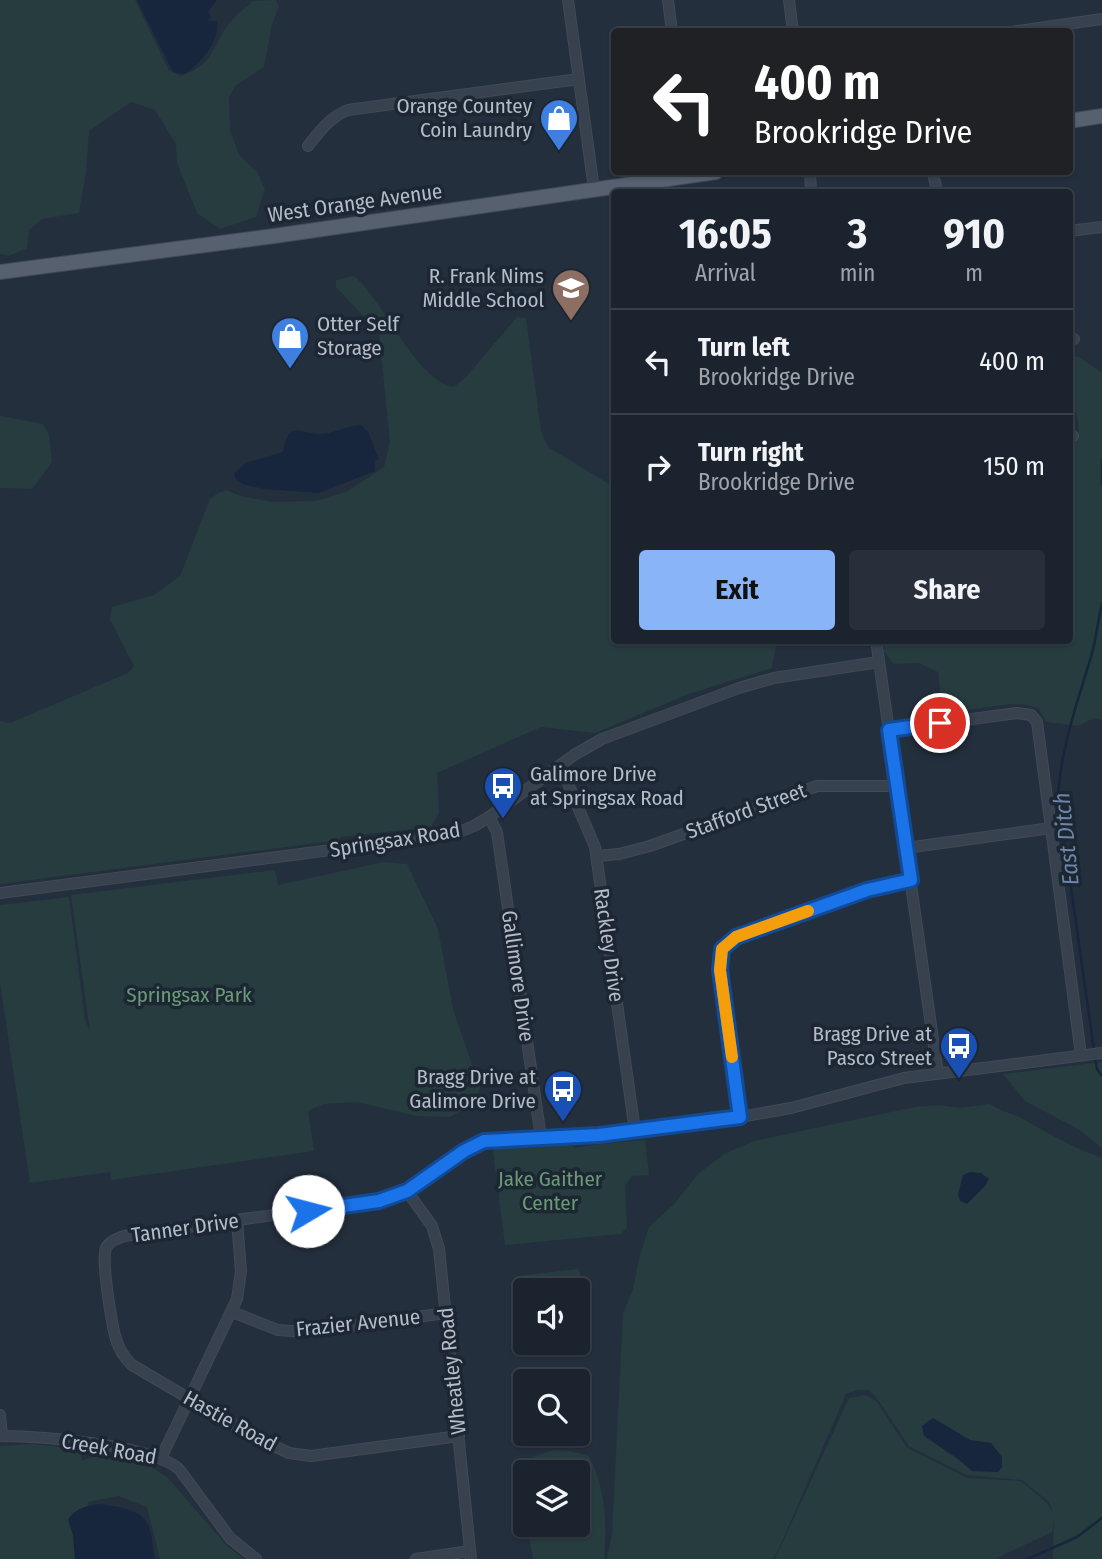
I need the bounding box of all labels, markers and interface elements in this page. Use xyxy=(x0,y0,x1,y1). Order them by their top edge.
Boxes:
text: 400 m xyxy=(754,53,880,112)
icon: left xyxy=(639,56,730,147)
place label: Orange Countey Coin Laundry xyxy=(396,93,533,143)
shop icon: Orange Countey Coin Laundry xyxy=(538,97,580,152)
text: Brookridge Drive xyxy=(754,113,972,151)
street label: West Orange Avenue xyxy=(266,178,444,228)
text: 16:05 xyxy=(679,209,772,259)
text: 3 xyxy=(848,209,867,259)
text: 910 xyxy=(943,209,1005,259)
text: Arrival xyxy=(695,259,756,287)
text: min xyxy=(840,259,875,287)
text: m xyxy=(965,259,983,287)
place label: R. Frank Nims Middle School xyxy=(422,263,544,313)
school or university icon: R. Frank Nims Middle School xyxy=(550,267,592,322)
place label: Otter Self Storage xyxy=(317,311,401,361)
shop icon: Otter Self Storage xyxy=(269,315,311,370)
text: Turn left xyxy=(698,332,790,363)
icon: left xyxy=(639,343,677,381)
text: 400 m xyxy=(979,346,1045,377)
text: Brookridge Drive xyxy=(698,363,855,391)
text: Turn right xyxy=(698,437,804,468)
icon: right xyxy=(639,448,677,486)
text: 150 m xyxy=(983,451,1045,482)
text: Brookridge Drive xyxy=(698,468,855,496)
button: Exit xyxy=(639,550,835,630)
button: Share xyxy=(849,550,1045,630)
pin xyxy=(910,693,970,753)
icon: arrive xyxy=(921,704,959,742)
place label: Galimore Drive at Springsax Road xyxy=(530,761,684,811)
bus stop icon: Galimore Drive at Springsax Road xyxy=(482,765,524,820)
street label: Stafford Street xyxy=(682,777,810,845)
water label: East Ditch xyxy=(1047,791,1085,887)
street label: Springsax Road xyxy=(328,817,462,863)
street label: Rackley Drive xyxy=(588,886,630,1004)
street label: Gallimore Drive xyxy=(496,909,540,1043)
park label: Springsax Park xyxy=(126,982,252,1008)
place label: Bragg Drive at Pasco Street xyxy=(813,1021,932,1071)
bus stop icon: Bragg Drive at Pasco Street xyxy=(938,1025,980,1080)
place label: Bragg Drive at Galimore Drive xyxy=(409,1064,536,1114)
bus stop icon: Bragg Drive at Galimore Drive xyxy=(542,1068,584,1123)
park label: Jake Gaither Center xyxy=(498,1166,603,1216)
position arrow xyxy=(271,1174,345,1248)
street label: Tanner Drive xyxy=(130,1208,240,1248)
map controls xyxy=(513,1278,590,1537)
button: sound xyxy=(513,1278,590,1355)
street label: Frazier Avenue xyxy=(295,1304,421,1342)
street label: Wheatley Road xyxy=(432,1306,472,1436)
button: search xyxy=(513,1369,590,1446)
street label: Hastie Road xyxy=(179,1385,281,1457)
street label: Creek Road xyxy=(59,1428,159,1470)
button: layers xyxy=(513,1460,590,1537)

